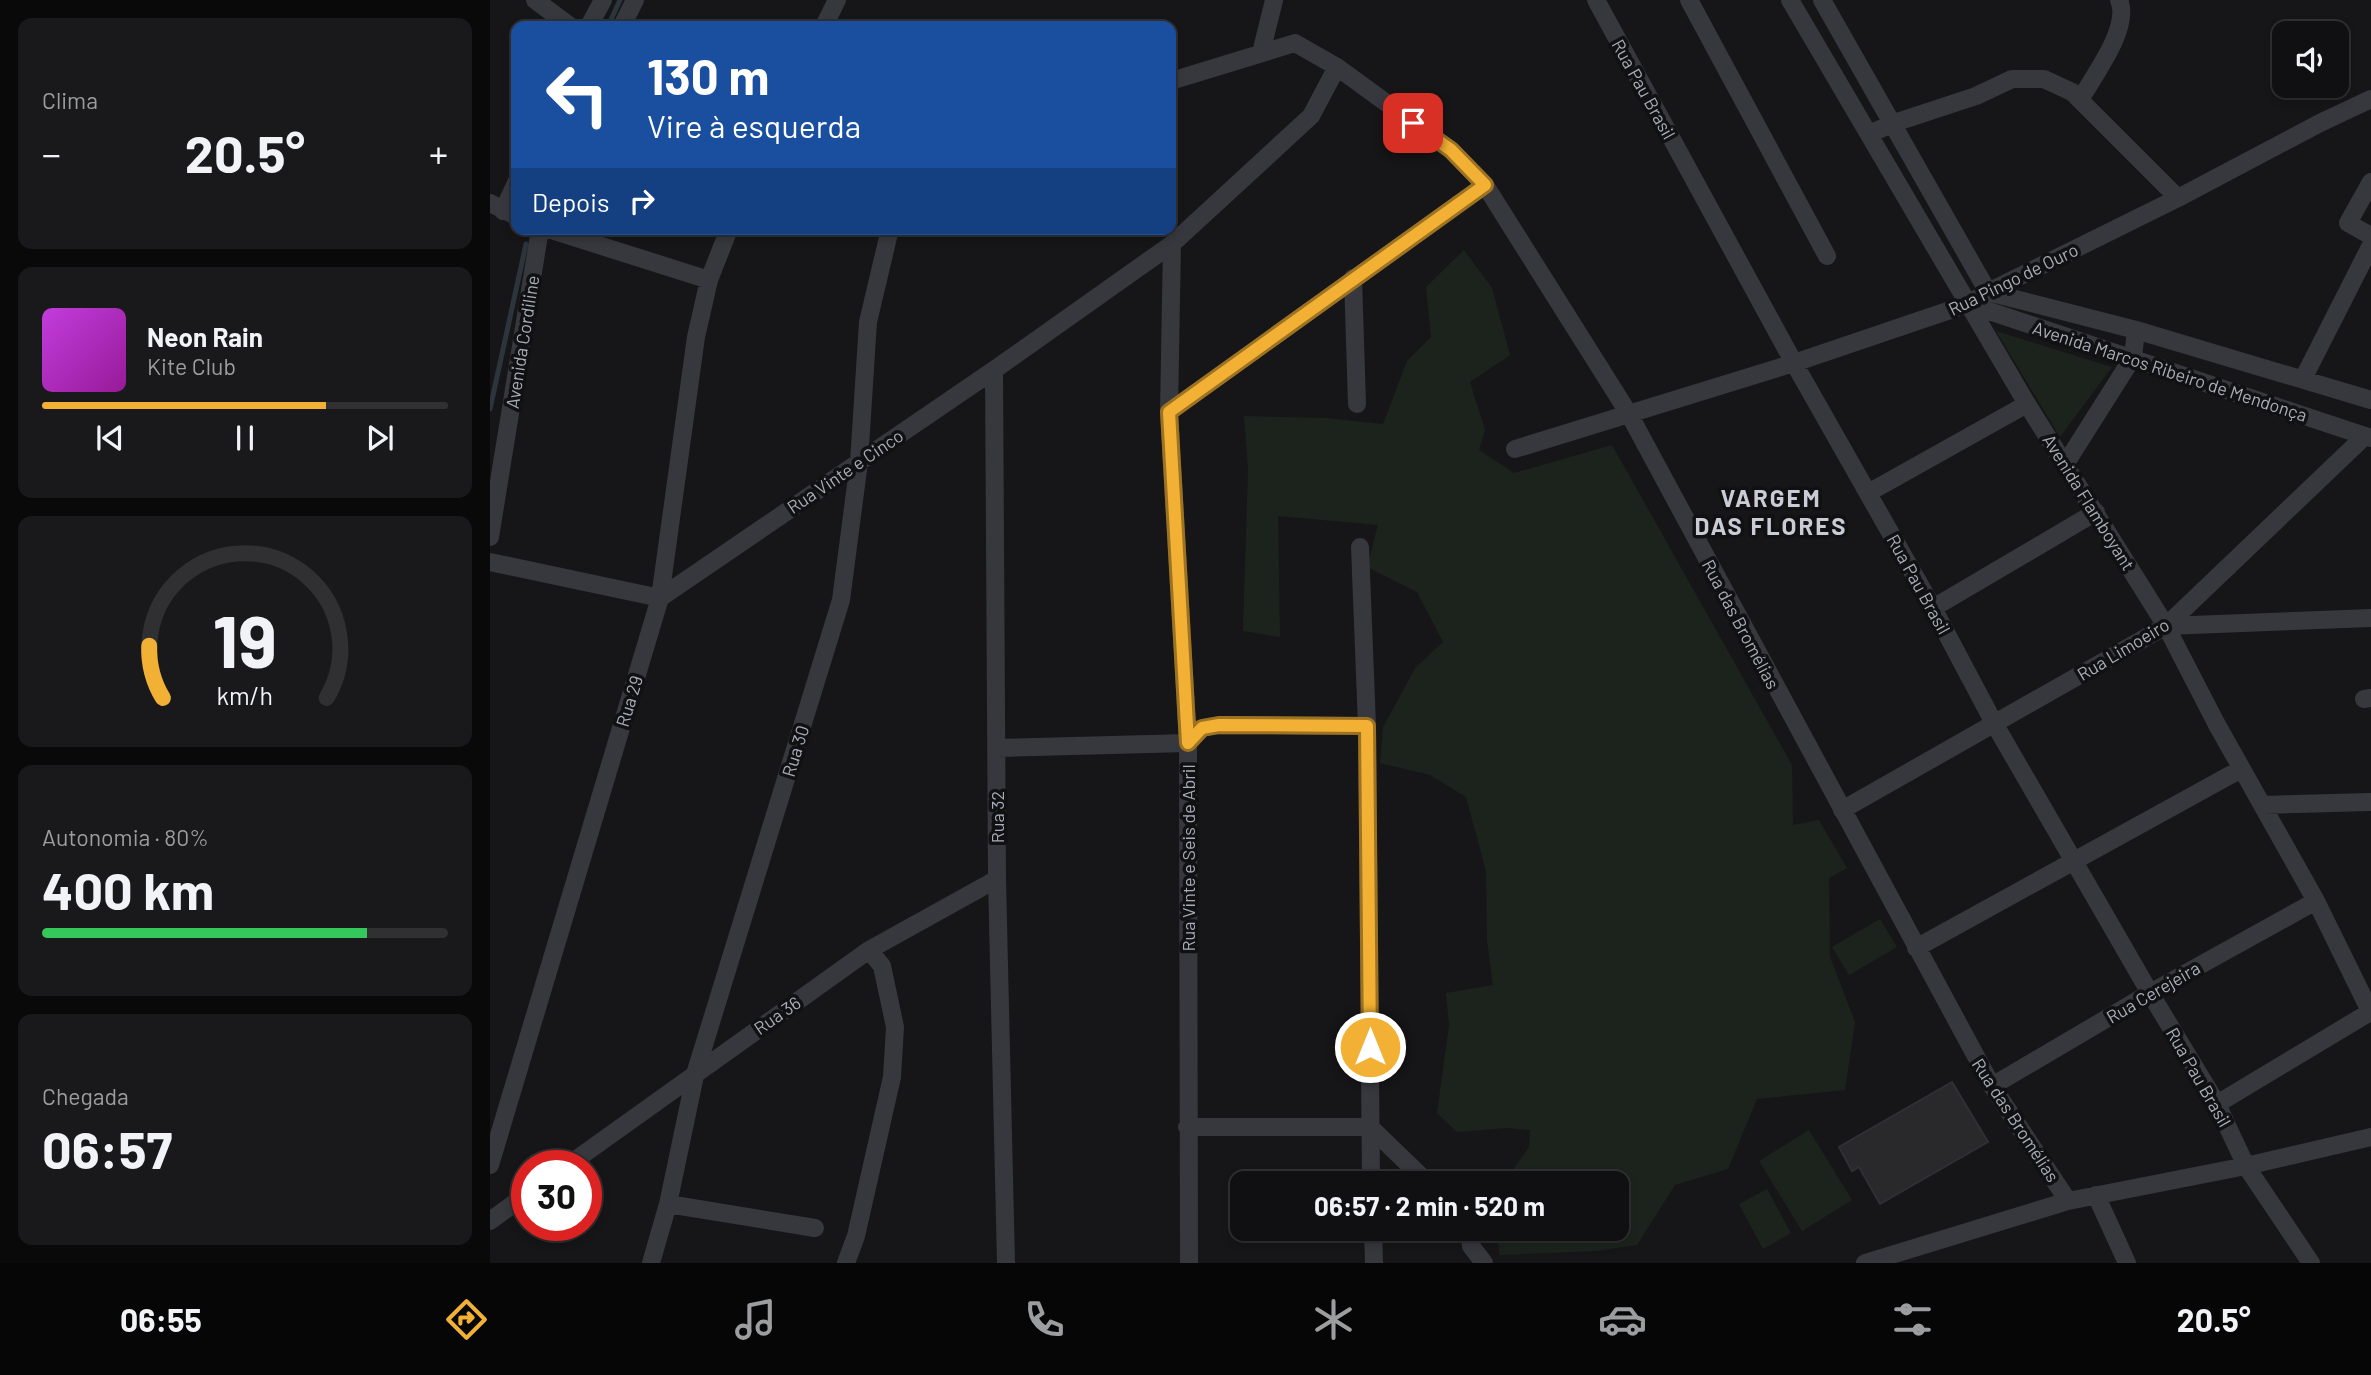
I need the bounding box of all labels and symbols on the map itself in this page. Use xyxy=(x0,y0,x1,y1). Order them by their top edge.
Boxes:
street label: Rua Pau Brasil xyxy=(1607,35,1681,143)
pin xyxy=(1383,93,1443,153)
street label: Rua Pingo de Ouro xyxy=(1945,238,2081,320)
street label: Avenida Cordiline xyxy=(501,274,543,410)
street label: Avenida Marcos Ribeiro de Mendonça xyxy=(2030,316,2310,426)
street label: Rua Vinte e Cinco xyxy=(783,424,907,518)
street label: Avenida Flamboyant xyxy=(2038,430,2140,574)
district label: VARGEM DAS FLORES xyxy=(1695,483,1847,540)
street label: Rua Pau Brasil xyxy=(1882,530,1956,638)
street label: Rua das Bromélias xyxy=(1698,556,1784,692)
street label: Rua Limoeiro xyxy=(2073,613,2173,685)
street label: Rua 29 xyxy=(611,673,647,729)
street label: Rua 30 xyxy=(777,722,813,780)
street label: Rua Vinte e Seis de Abril xyxy=(1177,764,1199,952)
street label: Rua 32 xyxy=(986,791,1008,843)
street label: Rua Cerejeira xyxy=(2102,956,2204,1028)
street label: Rua 36 xyxy=(749,991,805,1039)
position arrow xyxy=(1333,1010,1407,1084)
street label: Rua Pau Brasil xyxy=(2162,1023,2236,1131)
street label: Rua das Bromélias xyxy=(1968,1054,2064,1186)
speed limit sign: 30 xyxy=(511,1150,602,1241)

